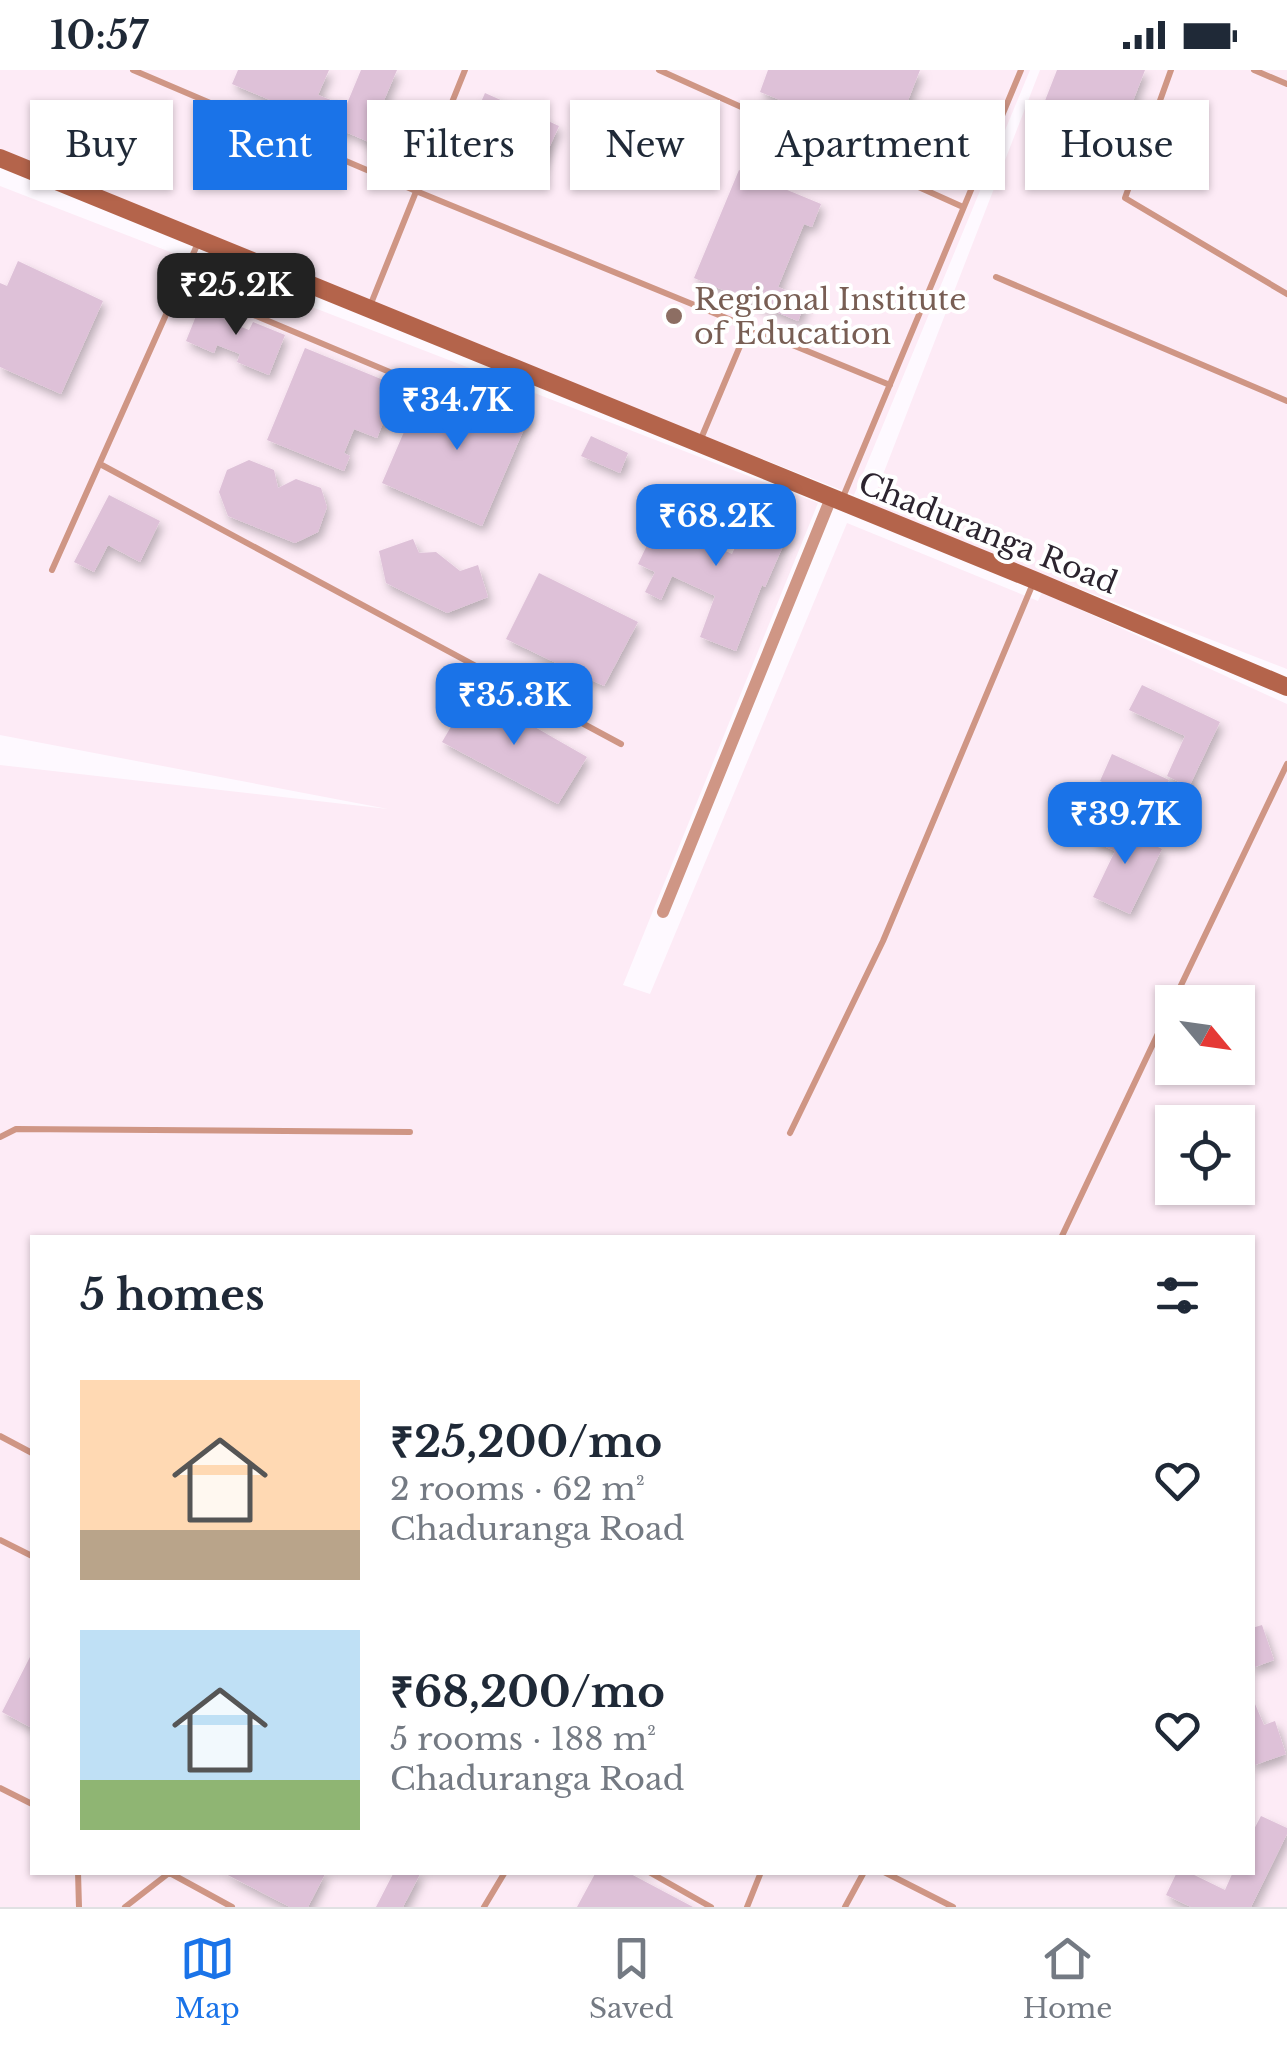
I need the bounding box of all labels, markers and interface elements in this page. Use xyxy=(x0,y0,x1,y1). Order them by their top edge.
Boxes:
text: 10:57 xyxy=(50,12,148,59)
chip: Buy xyxy=(30,100,173,190)
chip: Rent xyxy=(193,100,347,190)
chip: Filters xyxy=(367,100,550,190)
chip: New xyxy=(570,100,720,190)
chip: Apartment xyxy=(740,100,1005,190)
chip: House xyxy=(1025,100,1209,190)
pin: ₹25.2K xyxy=(155,253,317,338)
text: ₹25.2K xyxy=(179,265,293,305)
place label: Regional Institute of Education xyxy=(694,281,966,352)
marker: Regional Institute of Education xyxy=(663,305,685,327)
pin: ₹34.7K xyxy=(376,368,538,453)
text: ₹34.7K xyxy=(402,380,512,420)
street label: Chaduranga Road xyxy=(853,464,1123,602)
pin: ₹68.2K xyxy=(635,484,797,569)
text: ₹68.2K xyxy=(658,496,774,536)
pin: ₹35.3K xyxy=(433,663,595,748)
text: ₹35.3K xyxy=(458,675,570,715)
pin: ₹39.7K xyxy=(1044,782,1206,867)
text: ₹39.7K xyxy=(1070,794,1180,834)
north arrow xyxy=(1155,985,1255,1085)
map controls xyxy=(1155,985,1255,1205)
button: locate xyxy=(1155,1105,1255,1205)
icon: filters xyxy=(1150,1268,1205,1323)
text: 5 homes xyxy=(80,1269,264,1321)
text: ₹25,200/mo xyxy=(390,1416,662,1468)
icon: home xyxy=(160,1420,280,1540)
icon: heart xyxy=(1150,1453,1205,1508)
text: 2 rooms · 62 m² xyxy=(390,1469,645,1509)
text: Chaduranga Road xyxy=(390,1509,684,1549)
text: ₹68,200/mo xyxy=(390,1666,665,1718)
icon: home xyxy=(160,1670,280,1790)
icon: heart xyxy=(1150,1703,1205,1758)
text: 5 rooms · 188 m² xyxy=(390,1719,656,1759)
text: Chaduranga Road xyxy=(390,1759,684,1799)
tab: Map xyxy=(175,1931,240,2026)
tab: Saved xyxy=(589,1931,673,2026)
tab: Home xyxy=(1023,1931,1112,2026)

